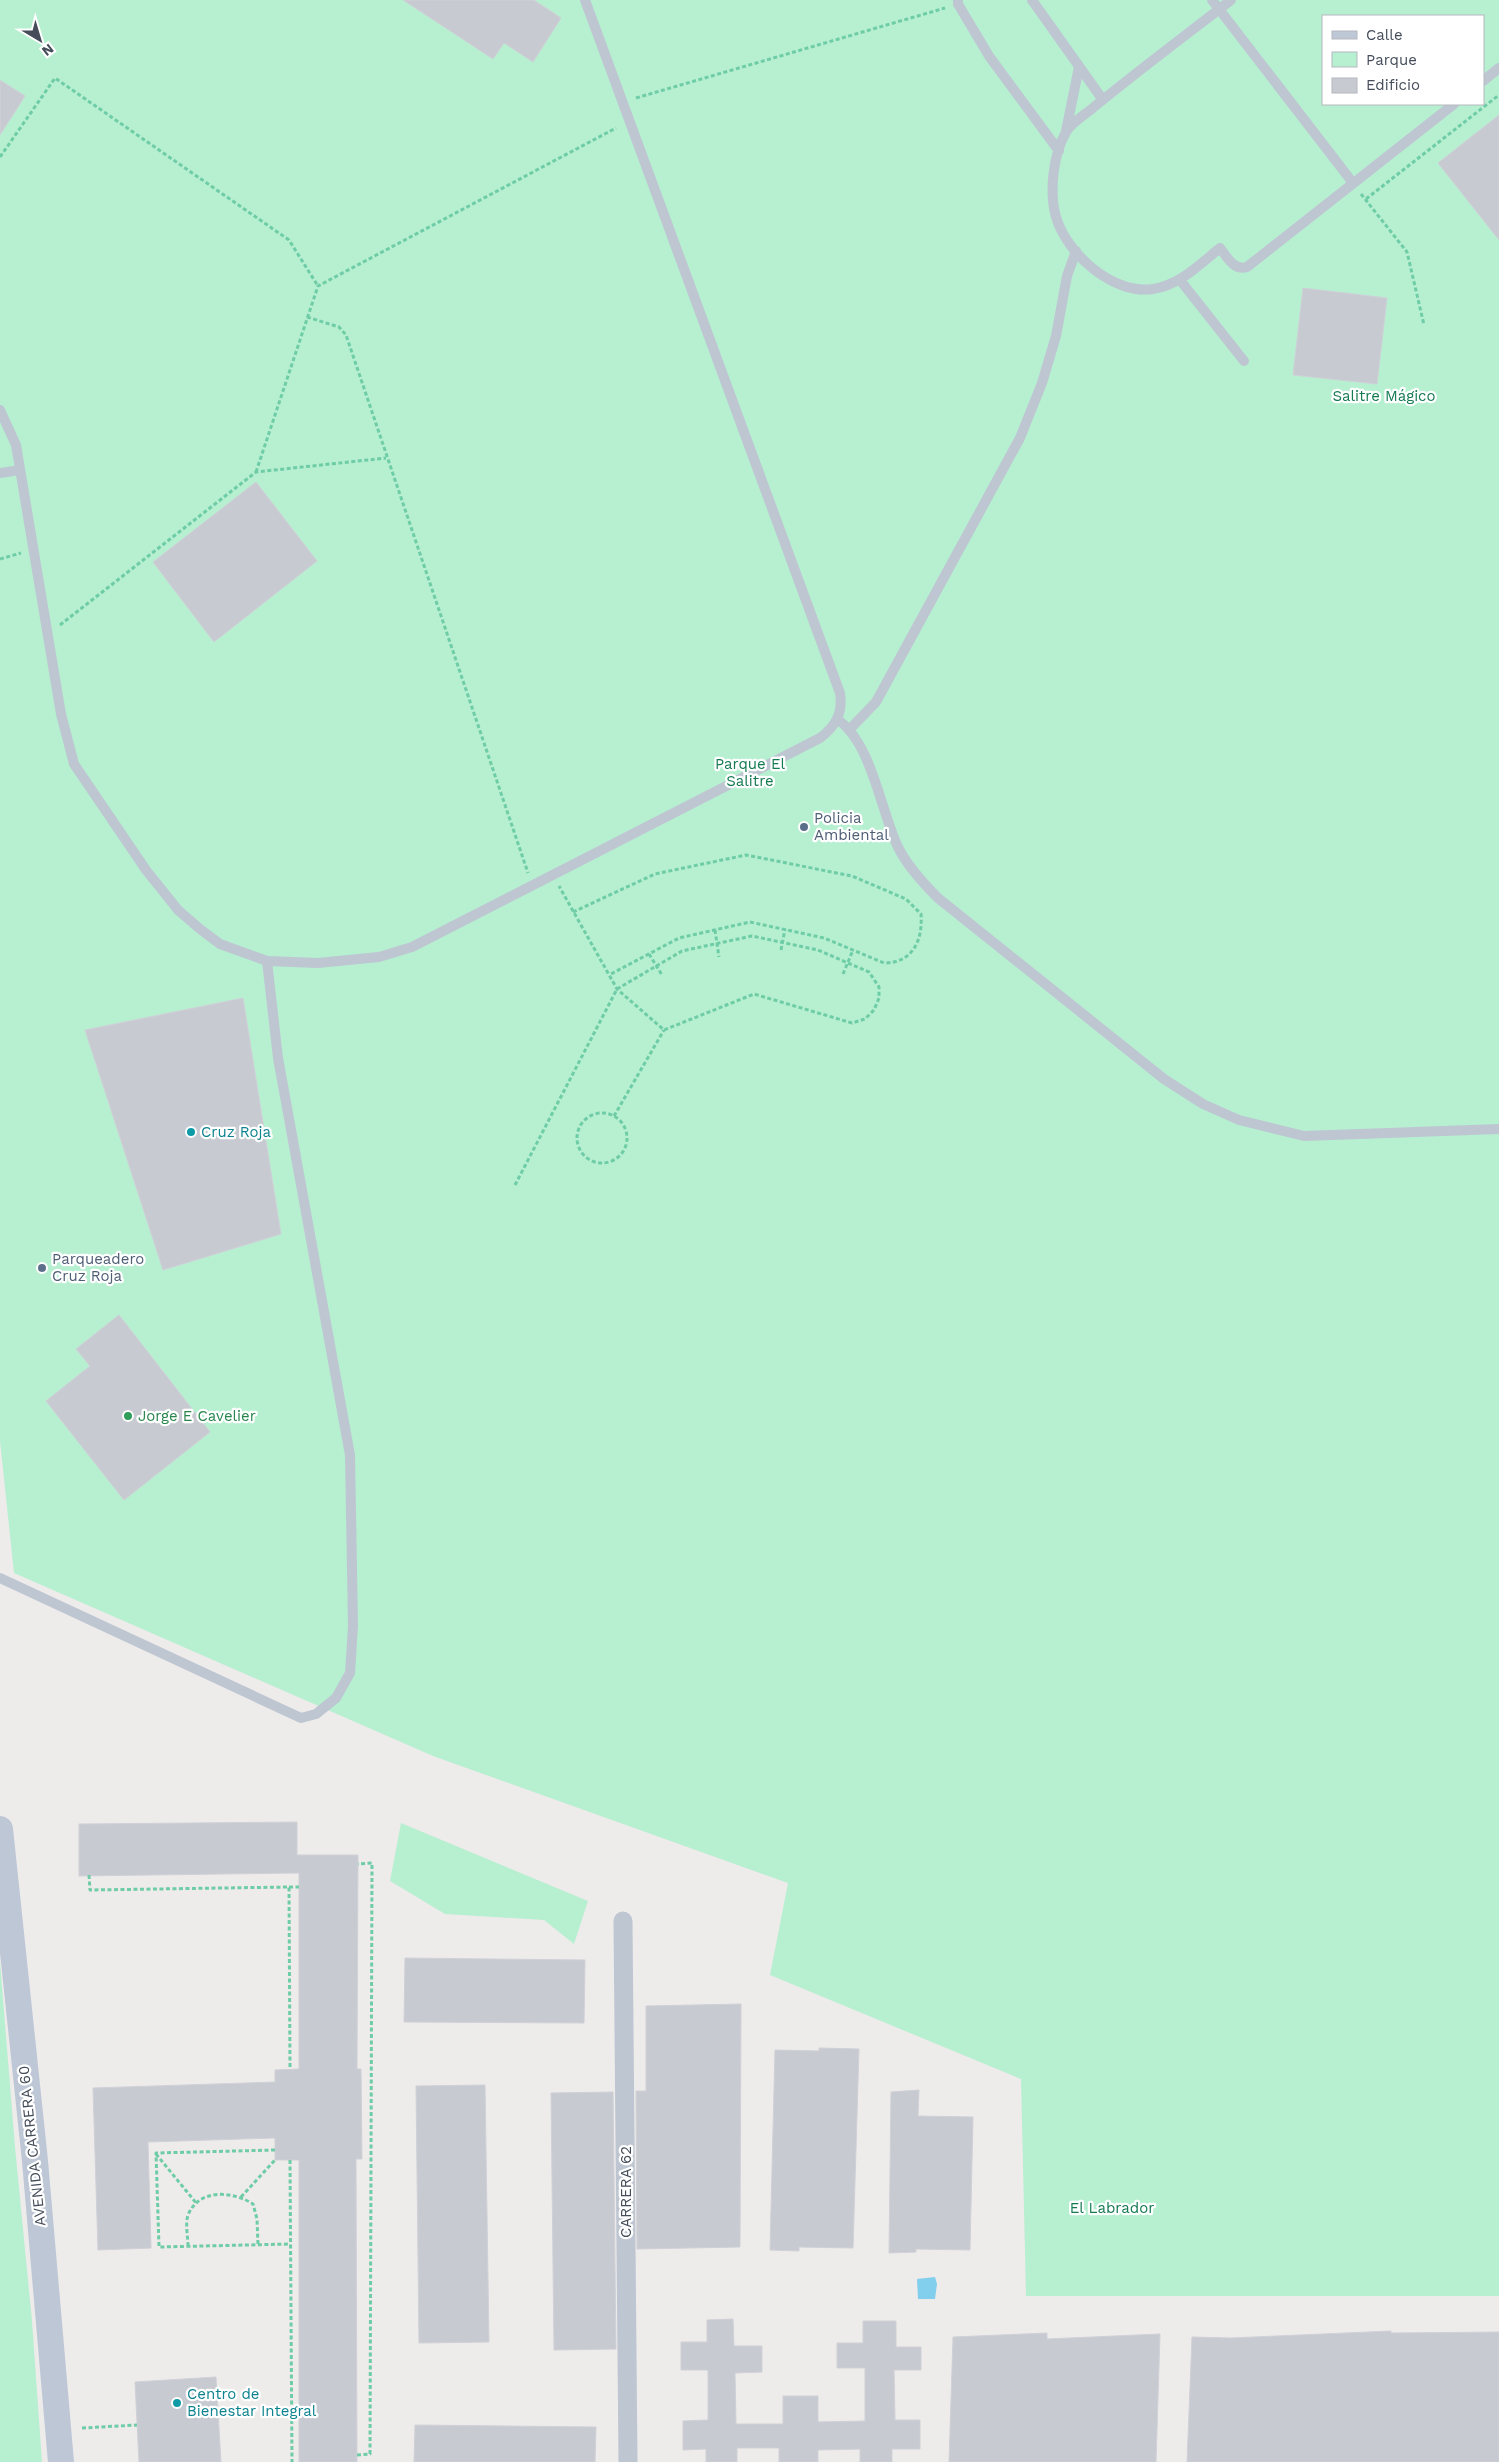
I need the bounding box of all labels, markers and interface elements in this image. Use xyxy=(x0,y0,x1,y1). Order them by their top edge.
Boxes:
north arrow xyxy=(15,15,65,65)
legend xyxy=(1322,15,1484,105)
text: Calle xyxy=(1366,26,1403,44)
text: N xyxy=(39,41,57,60)
text: Parque xyxy=(1366,51,1417,69)
text: Edificio xyxy=(1366,76,1420,94)
park label: Salitre Mágico xyxy=(1332,387,1436,405)
park label: Parque El Salitre xyxy=(715,755,785,790)
place label: Policia Ambiental xyxy=(814,809,889,844)
marker: Policia Ambiental xyxy=(798,821,810,833)
place label: Cruz Roja xyxy=(201,1123,272,1141)
marker: Cruz Roja xyxy=(185,1126,197,1138)
place label: Parqueadero Cruz Roja xyxy=(52,1250,144,1285)
marker: Parqueadero Cruz Roja xyxy=(36,1262,48,1274)
place label: Jorge E Cavelier xyxy=(138,1407,256,1425)
marker: Jorge E Cavelier xyxy=(122,1410,134,1422)
street label: AVENIDA CARRERA 60 xyxy=(15,2065,49,2227)
street label: CARRERA 62 xyxy=(617,2146,635,2238)
park label: El Labrador xyxy=(1070,2199,1154,2217)
place label: Centro de Bienestar Integral xyxy=(187,2385,317,2420)
marker: Centro de Bienestar Integral xyxy=(171,2397,183,2409)

